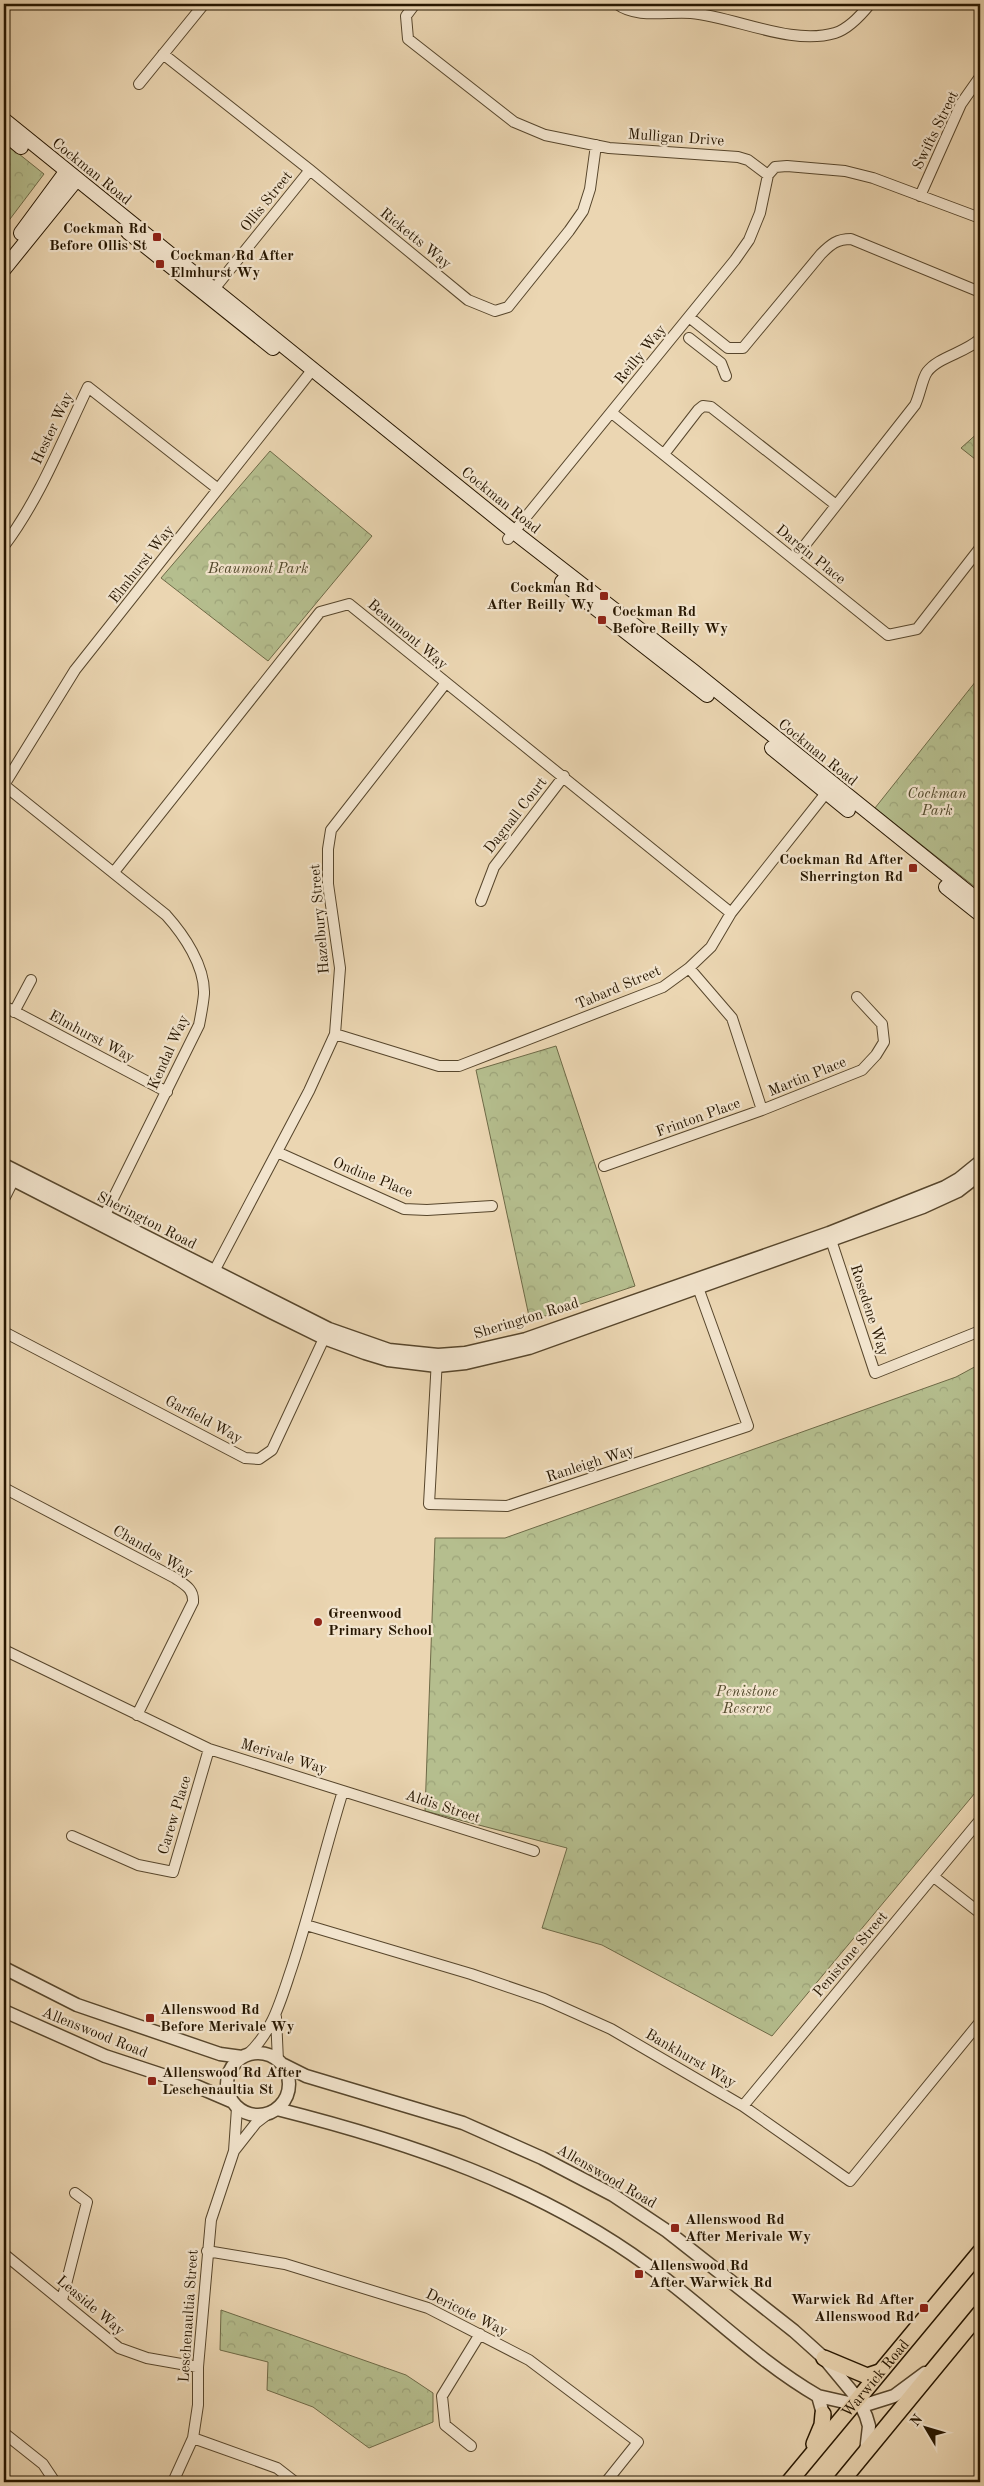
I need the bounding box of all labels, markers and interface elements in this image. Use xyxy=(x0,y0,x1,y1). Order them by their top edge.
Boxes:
street label: Swifts Street xyxy=(911,89,962,172)
street label: Mulligan Drive xyxy=(627,128,725,149)
street label: Cockman Road xyxy=(49,136,134,209)
street label: Ollis Street xyxy=(238,169,296,235)
street label: Ricketts Way xyxy=(376,206,454,272)
place label: Cockman Rd Before Ollis St xyxy=(49,222,148,254)
marker: Cockman Rd Before Ollis St xyxy=(151,231,163,243)
place label: Cockman Rd After Elmhurst Wy xyxy=(170,249,294,281)
marker: Cockman Rd After Elmhurst Wy xyxy=(154,258,166,270)
street label: Reilly Way xyxy=(613,322,670,388)
street label: Hester Way xyxy=(30,390,77,467)
street label: Cockman Road xyxy=(458,465,543,538)
street label: Elmhurst Way xyxy=(107,523,177,607)
street label: Dargin Place xyxy=(772,523,848,588)
park label: Beaumont Park xyxy=(207,562,308,577)
place label: Cockman Rd After Reilly Wy xyxy=(486,581,594,613)
marker: Cockman Rd After Reilly Wy xyxy=(598,590,610,602)
street label: Beaumont Way xyxy=(364,597,450,673)
place label: Cockman Rd Before Reilly Wy xyxy=(612,605,728,637)
marker: Cockman Rd Before Reilly Wy xyxy=(596,614,608,626)
street label: Cockman Road xyxy=(775,717,860,790)
street label: Dagnall Court xyxy=(482,775,550,857)
park label: Cockman Park xyxy=(907,787,967,819)
place label: Cockman Rd After Sherrington Rd xyxy=(779,853,903,885)
marker: Cockman Rd After Sherrington Rd xyxy=(907,862,919,874)
street label: Hazelbury Street xyxy=(308,863,333,975)
street label: Tabard Street xyxy=(574,964,663,1013)
street label: Elmhurst Way xyxy=(46,1009,137,1066)
street label: Kendal Way xyxy=(146,1013,192,1092)
street label: Martin Place xyxy=(766,1055,849,1100)
street label: Frinton Place xyxy=(654,1096,743,1141)
street label: Ondine Place xyxy=(330,1156,415,1201)
street label: Sherington Road xyxy=(94,1190,199,1253)
street label: Rosedene Way xyxy=(847,1263,890,1358)
street label: Sherington Road xyxy=(472,1296,581,1343)
street label: Garfield Way xyxy=(162,1394,244,1447)
street label: Ranleigh Way xyxy=(545,1443,636,1486)
street label: Chandos Way xyxy=(110,1523,195,1581)
place label: Greenwood Primary School xyxy=(328,1607,433,1639)
marker: Greenwood Primary School xyxy=(312,1616,324,1628)
park label: Penistone Reserve xyxy=(715,1685,778,1717)
street label: Merivale Way xyxy=(238,1737,329,1778)
street label: Carew Place xyxy=(156,1774,195,1857)
street label: Aldis Street xyxy=(403,1788,482,1827)
street label: Penistone Street xyxy=(811,1909,891,2001)
place label: Allenswood Rd Before Merivale Wy xyxy=(160,2003,295,2035)
street label: Allenswood Road xyxy=(40,2005,149,2061)
marker: Allenswood Rd Before Merivale Wy xyxy=(144,2012,156,2024)
street label: Bankhurst Way xyxy=(642,2027,738,2091)
place label: Allenswood Rd After Leschenaultia St xyxy=(162,2066,302,2098)
marker: Allenswood Rd After Leschenaultia St xyxy=(146,2075,158,2087)
street label: Allenswood Road xyxy=(554,2143,659,2212)
place label: Allenswood Rd After Merivale Wy xyxy=(685,2213,811,2245)
marker: Allenswood Rd After Merivale Wy xyxy=(669,2222,681,2234)
street label: Leschenaultia Street xyxy=(177,2249,202,2383)
place label: Allenswood Rd After Warwick Rd xyxy=(649,2259,772,2291)
marker: Allenswood Rd After Warwick Rd xyxy=(633,2268,645,2280)
street label: Leaside Way xyxy=(53,2273,127,2339)
street label: Dericote Way xyxy=(423,2287,510,2340)
place label: Warwick Rd After Allenswood Rd xyxy=(791,2293,914,2325)
marker: Warwick Rd After Allenswood Rd xyxy=(918,2302,930,2314)
street label: Warwick Road xyxy=(840,2337,913,2421)
north arrow xyxy=(902,2404,952,2454)
text: N xyxy=(908,2412,926,2429)

